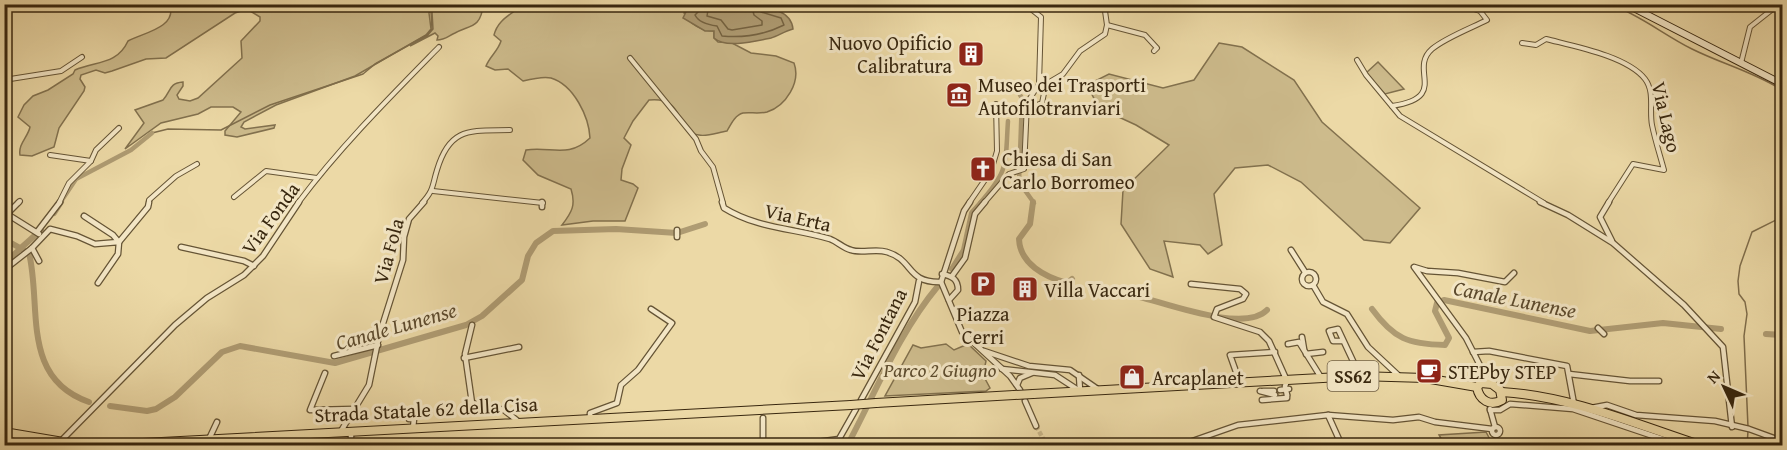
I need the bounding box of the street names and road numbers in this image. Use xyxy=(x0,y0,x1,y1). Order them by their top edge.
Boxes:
street label: Via Lago xyxy=(1645,79,1689,155)
street label: Via Fonda xyxy=(234,175,306,260)
street label: Via Erta xyxy=(762,195,835,239)
street label: Via Fola xyxy=(365,214,411,287)
street label: Via Fontana xyxy=(842,282,914,385)
road number: SS62 xyxy=(1328,361,1378,391)
street label: Strada Statale 62 della Cisa xyxy=(314,389,539,429)

